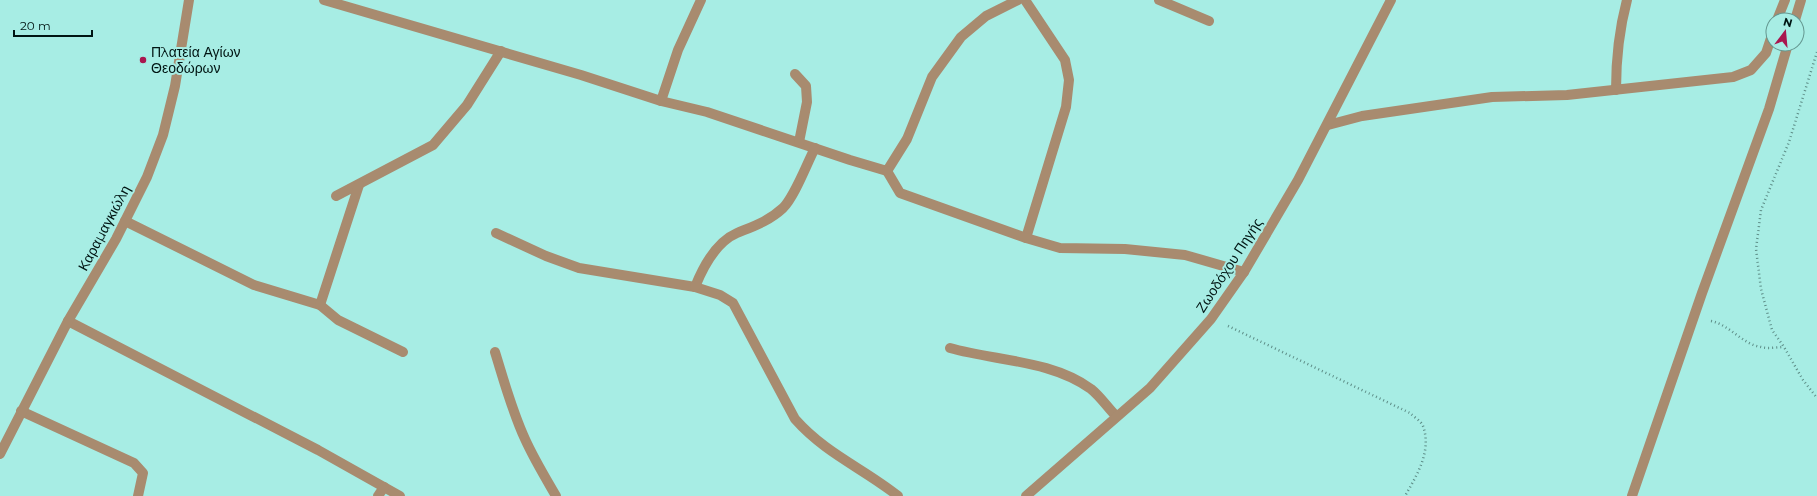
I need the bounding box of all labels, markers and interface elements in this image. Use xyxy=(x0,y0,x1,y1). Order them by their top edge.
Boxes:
scale bar xyxy=(14,12,92,38)
north arrow xyxy=(1765,12,1805,52)
text: N xyxy=(1782,14,1794,30)
text: 20 m xyxy=(20,18,51,33)
place label: Πλατεία Αγίων Θεοδώρων xyxy=(151,43,241,77)
marker: Πλατεία Αγίων Θεοδώρων xyxy=(138,55,148,65)
street label: Καραμαγκιώλη xyxy=(74,182,134,274)
street label: Ζωοδόχου Πηγής xyxy=(1192,214,1266,316)

